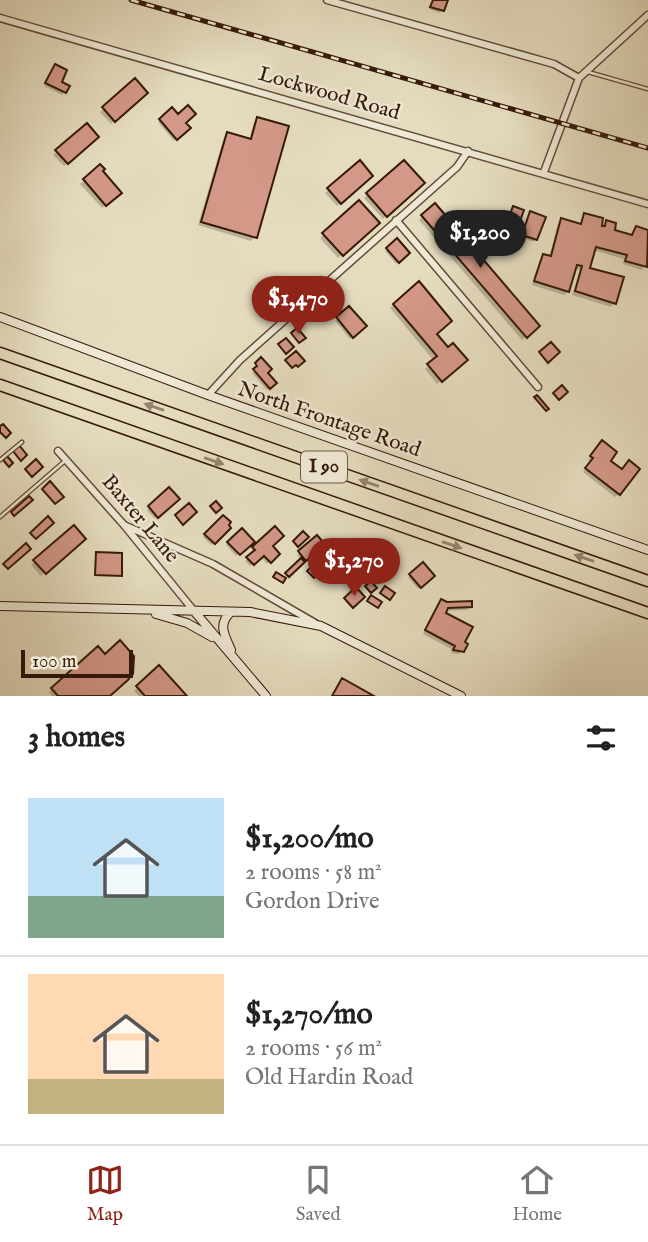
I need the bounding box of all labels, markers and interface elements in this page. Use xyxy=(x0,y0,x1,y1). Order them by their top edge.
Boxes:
street label: Lockwood Road xyxy=(255,61,404,127)
pin: $1,200 xyxy=(423,210,537,270)
text: $1,200 xyxy=(450,218,510,247)
pin: $1,470 xyxy=(241,276,355,336)
text: $1,470 xyxy=(268,284,328,313)
street label: North Frontage Road xyxy=(234,376,425,464)
one-way arrow xyxy=(144,401,165,412)
road number: I 90 xyxy=(301,452,347,482)
one-way arrow xyxy=(203,456,224,467)
street label: Baxter Lane xyxy=(95,469,185,569)
one-way arrow xyxy=(358,477,379,488)
pin: $1,270 xyxy=(297,538,411,598)
one-way arrow xyxy=(441,539,462,550)
text: $1,270 xyxy=(324,546,384,575)
one-way arrow xyxy=(573,552,594,563)
scale bar xyxy=(21,647,133,679)
text: 100 m xyxy=(32,650,76,674)
text: 3 homes xyxy=(28,719,125,757)
icon: filters xyxy=(582,719,620,757)
text: $1,200/mo xyxy=(245,820,374,858)
icon: home xyxy=(84,826,168,910)
text: 2 rooms · 58 m² xyxy=(245,858,382,887)
text: Gordon Drive xyxy=(245,887,380,916)
text: $1,270/mo xyxy=(245,996,373,1034)
icon: home xyxy=(84,1002,168,1086)
text: 2 rooms · 56 m² xyxy=(245,1034,382,1063)
text: Old Hardin Road xyxy=(245,1063,413,1092)
tab: Map xyxy=(86,1161,124,1227)
tab: Saved xyxy=(296,1161,341,1227)
tab: Home xyxy=(512,1161,562,1227)

